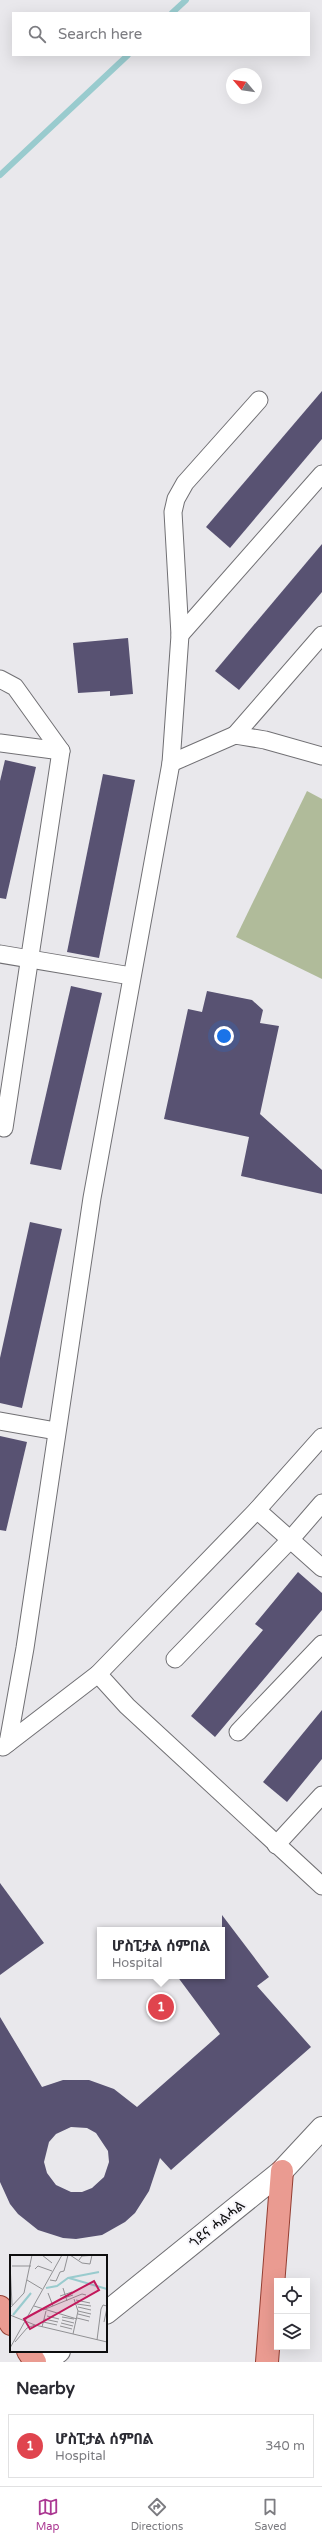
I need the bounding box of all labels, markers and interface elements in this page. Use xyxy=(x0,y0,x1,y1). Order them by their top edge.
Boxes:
search box xyxy=(12,12,310,56)
icon: search xyxy=(26,23,48,45)
text: Search here xyxy=(58,25,142,43)
north arrow xyxy=(226,68,262,104)
your location xyxy=(214,1026,234,1046)
popup xyxy=(97,1927,225,1979)
text: ሆስፒታል ሰምበል xyxy=(112,1937,210,1955)
text: Hospital xyxy=(112,1955,162,1971)
pin: 1 xyxy=(148,1992,174,2022)
street label: ጎደና ሓልሓል xyxy=(186,2196,249,2252)
inset map xyxy=(10,2255,107,2352)
map controls xyxy=(274,2278,310,2350)
button: locate xyxy=(274,2278,310,2314)
button: layers xyxy=(274,2314,310,2350)
text: Nearby xyxy=(16,2378,75,2399)
text: ሆስፒታል ሰምበል xyxy=(55,2430,154,2448)
text: 1 xyxy=(26,2438,34,2454)
text: 340 m xyxy=(265,2438,305,2454)
text: Hospital xyxy=(55,2448,106,2464)
tab: Map xyxy=(36,2496,59,2533)
tab: Directions xyxy=(131,2496,183,2533)
tab: Saved xyxy=(255,2496,286,2533)

